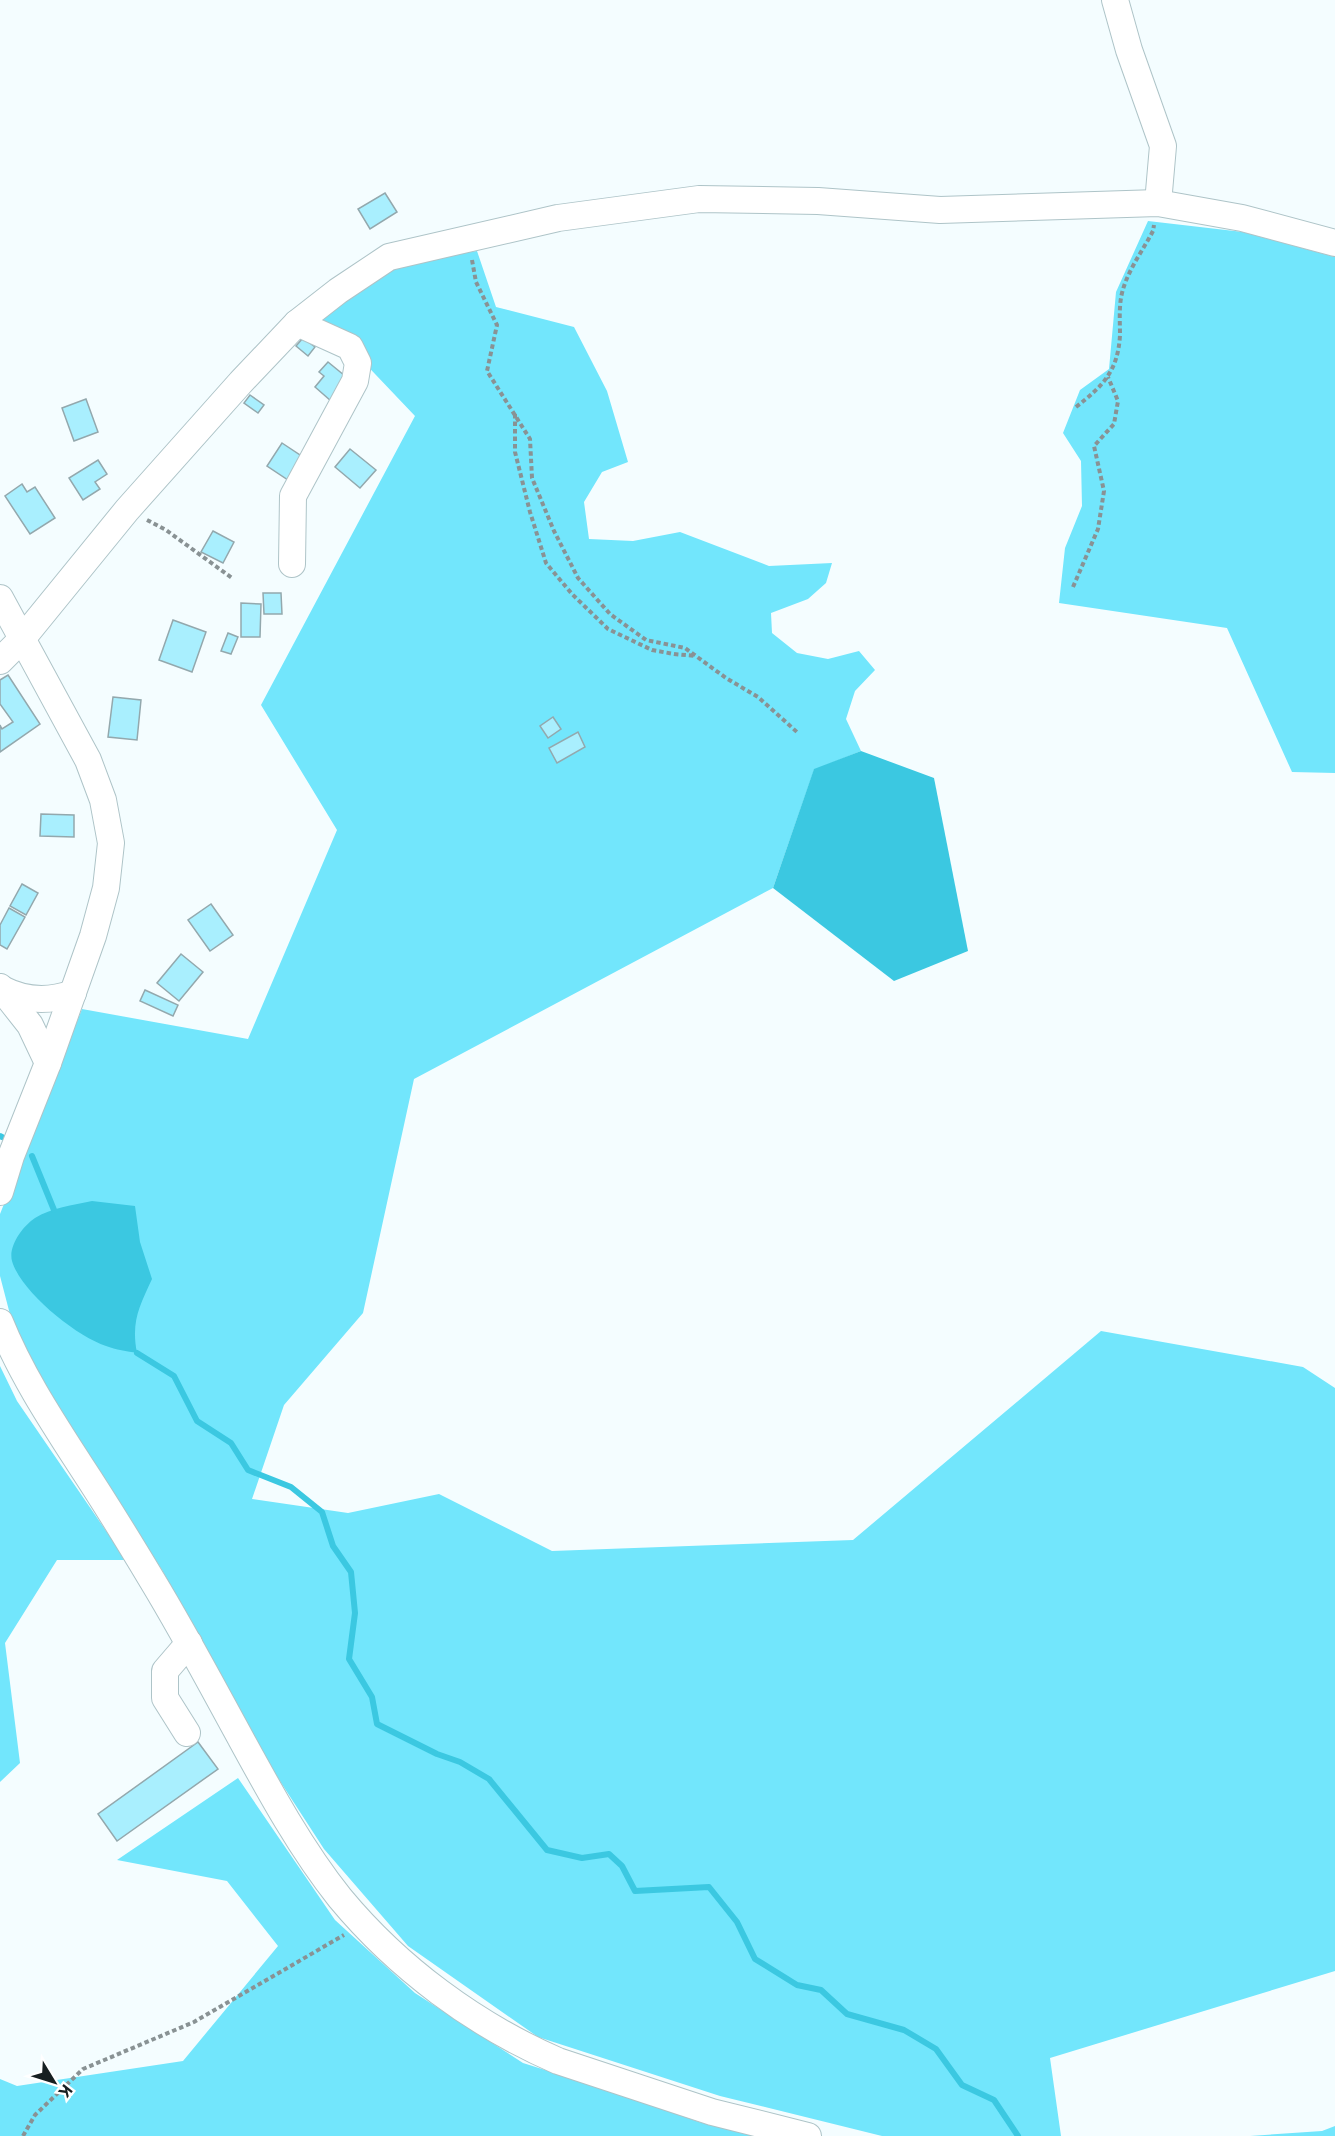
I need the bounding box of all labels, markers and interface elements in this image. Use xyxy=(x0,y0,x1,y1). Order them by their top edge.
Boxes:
north arrow xyxy=(24,2052,84,2112)
text: K xyxy=(54,2081,76,2102)

